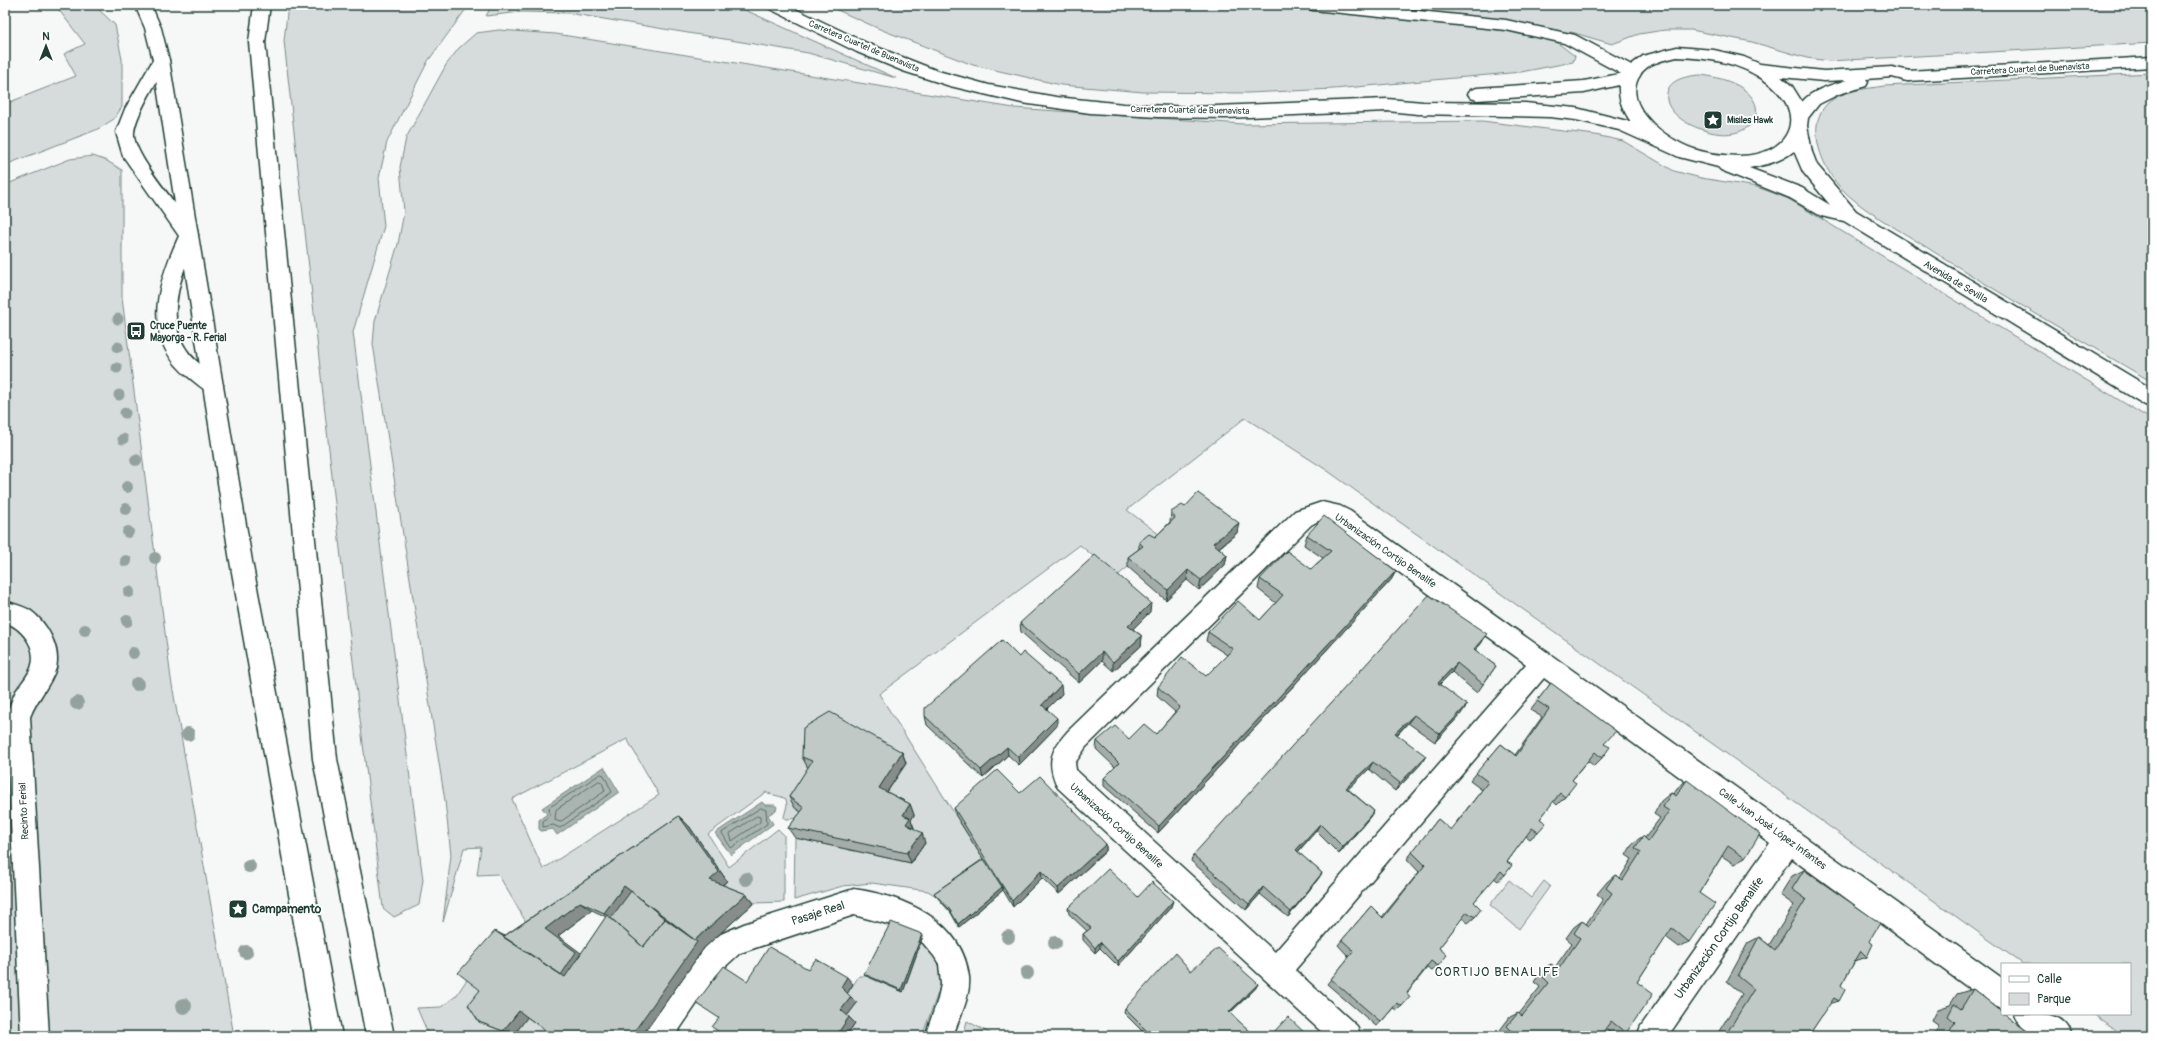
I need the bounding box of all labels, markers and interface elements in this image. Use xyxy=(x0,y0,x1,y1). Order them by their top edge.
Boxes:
street label: Carretera Cuartel de Buenavista xyxy=(807,18,921,75)
north arrow xyxy=(26,26,66,66)
text: N xyxy=(42,30,50,43)
street label: Carretera Cuartel de Buenavista xyxy=(1970,61,2090,78)
street label: Carretera Cuartel de Buenavista xyxy=(1130,104,1250,117)
place icon: Misiles Hawk xyxy=(1702,109,1724,131)
place label: Misiles Hawk xyxy=(1727,115,1773,126)
street label: Avenida de Sevilla xyxy=(1921,258,1990,306)
bus stop icon: Cruce Puente Mayorga - R. Ferial xyxy=(125,320,147,342)
place label: Cruce Puente Mayorga - R. Ferial xyxy=(150,320,227,344)
street label: Urbanización Cortijo Benalife xyxy=(1332,511,1439,591)
street label: Urbanización Cortijo Benalife xyxy=(1067,781,1165,871)
street label: Recinto Ferial xyxy=(16,782,31,840)
street label: Calle Juan José López Infantes xyxy=(1716,786,1829,872)
street label: Urbanización Cortijo Benalife xyxy=(1672,874,1767,1002)
place icon: Campamento xyxy=(227,898,249,920)
street label: Pasaje Real xyxy=(790,898,847,929)
place label: Campamento xyxy=(252,902,322,917)
legend xyxy=(2001,963,2131,1015)
district label: CORTIJO BENALIFE xyxy=(1435,964,1559,980)
text: Calle xyxy=(2037,972,2062,987)
text: Parque xyxy=(2037,992,2071,1007)

